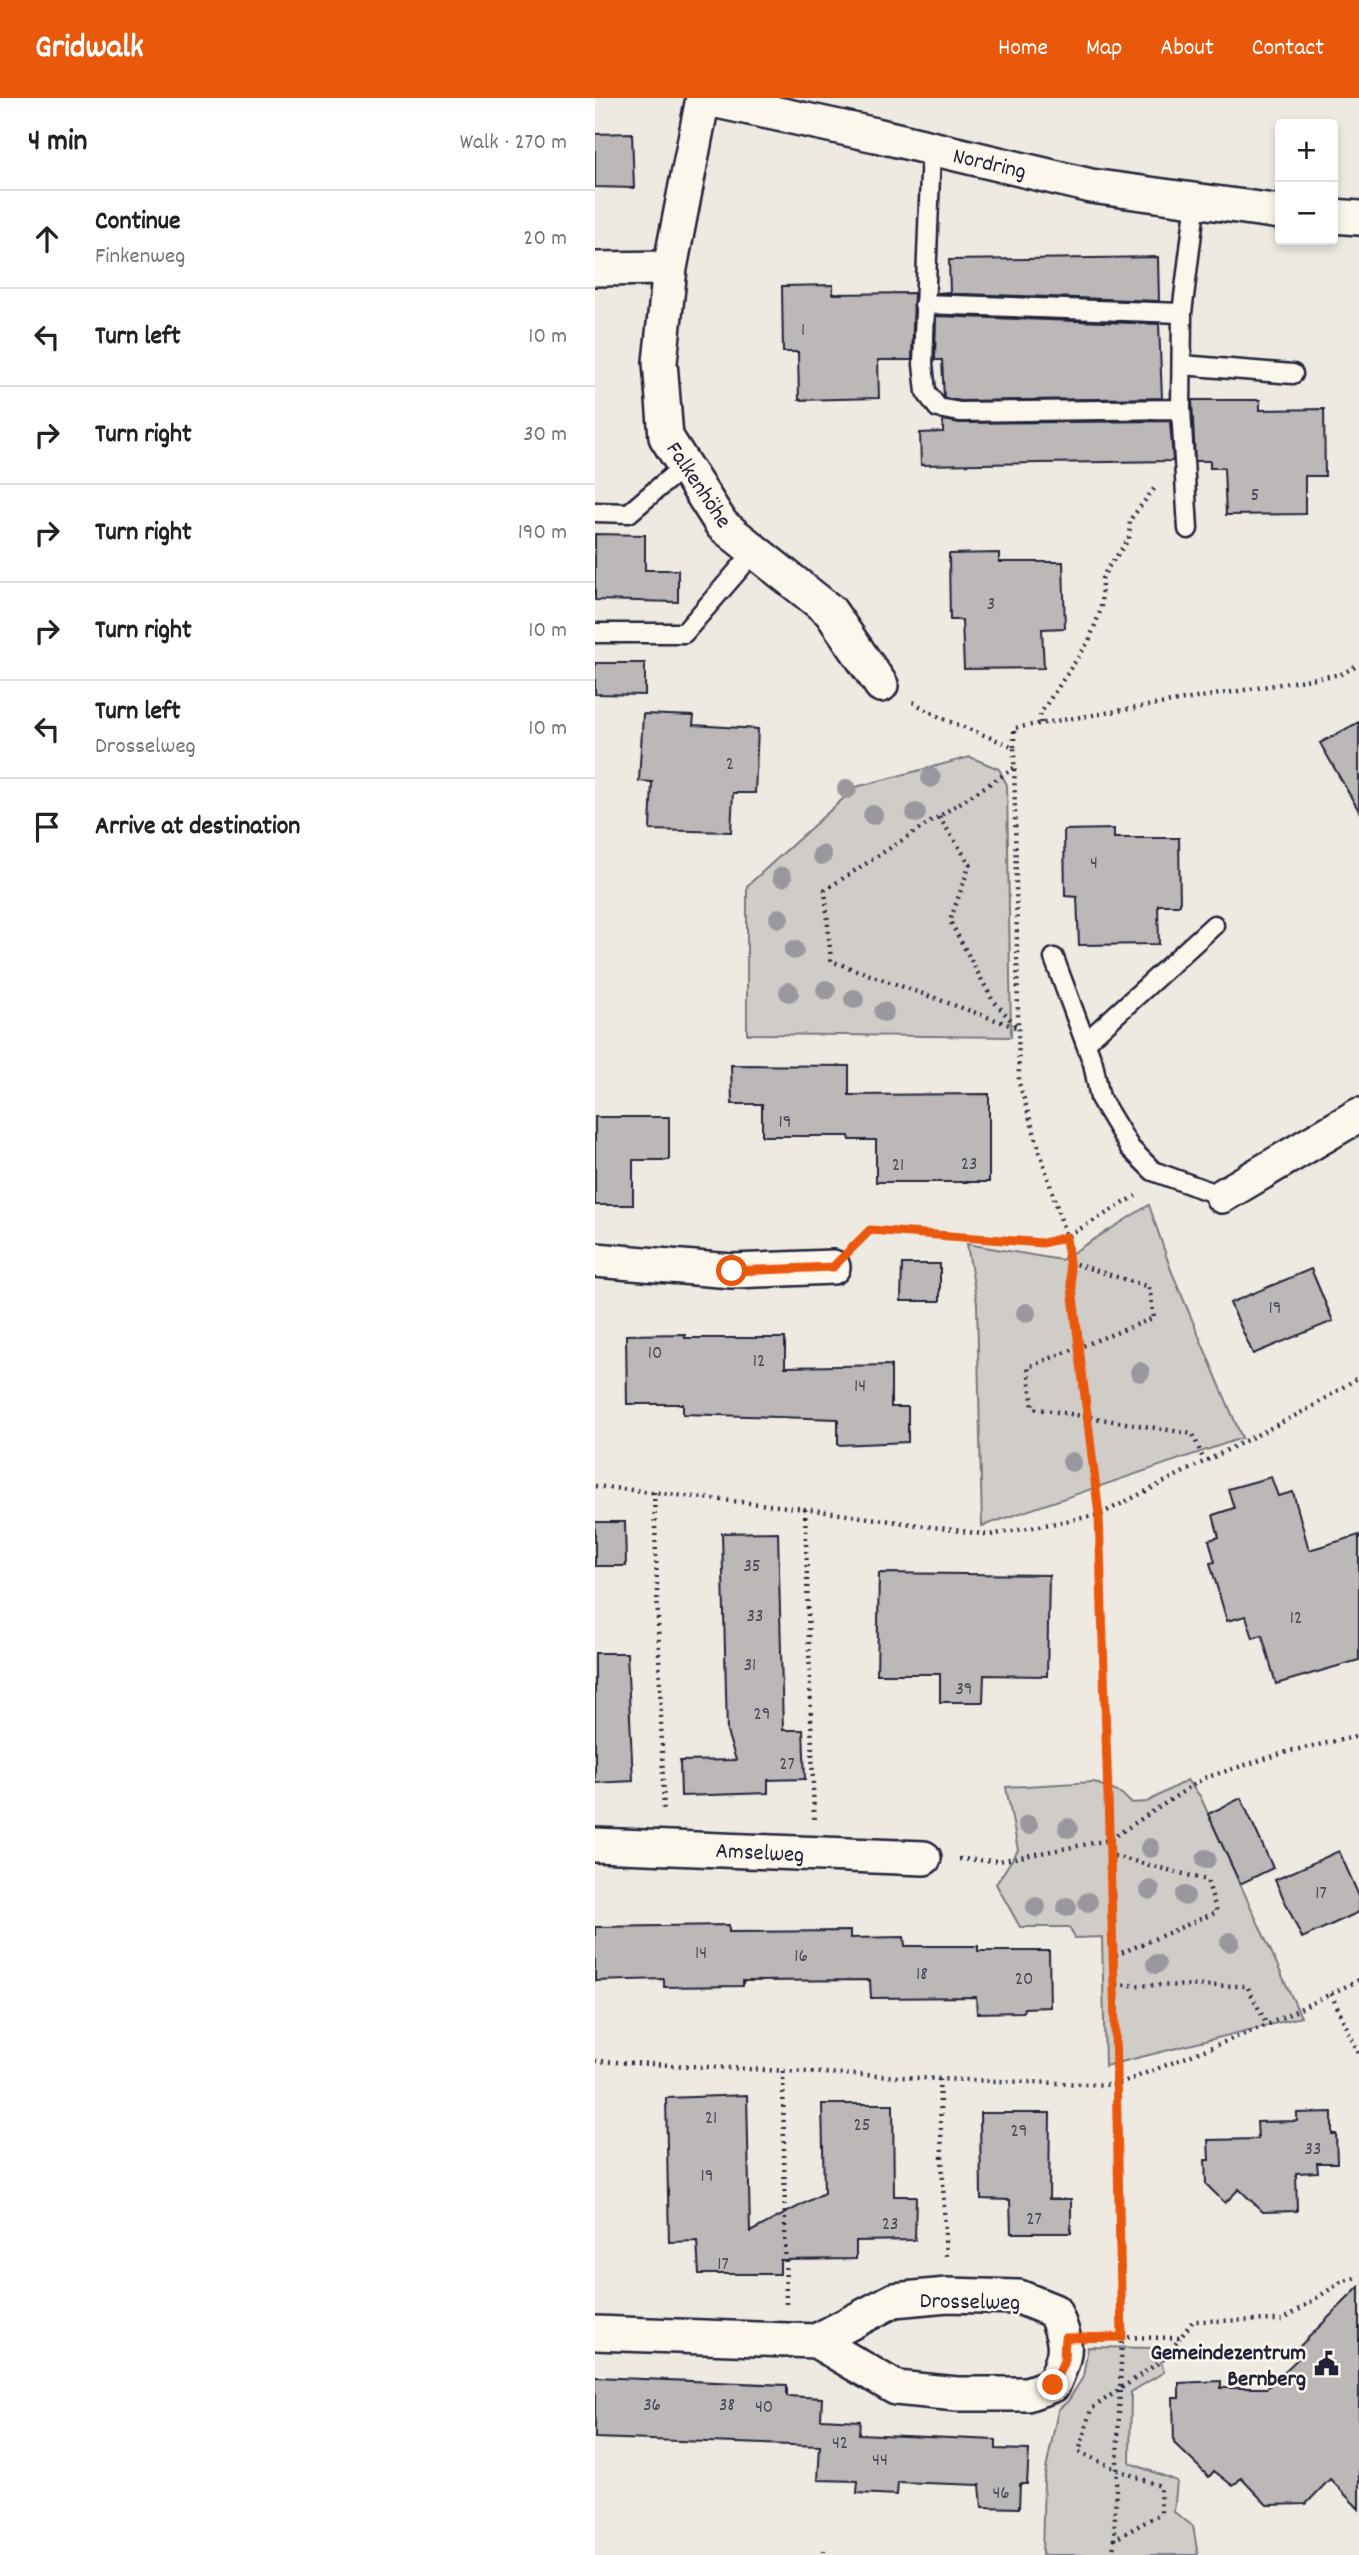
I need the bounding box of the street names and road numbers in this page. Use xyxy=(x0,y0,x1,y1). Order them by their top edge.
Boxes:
street label: Nordring xyxy=(949,141,1029,190)
street label: Falkenhöhe xyxy=(656,436,738,536)
street label: Amselweg xyxy=(715,1836,805,1873)
street label: Drosselweg xyxy=(919,2286,1021,2321)

